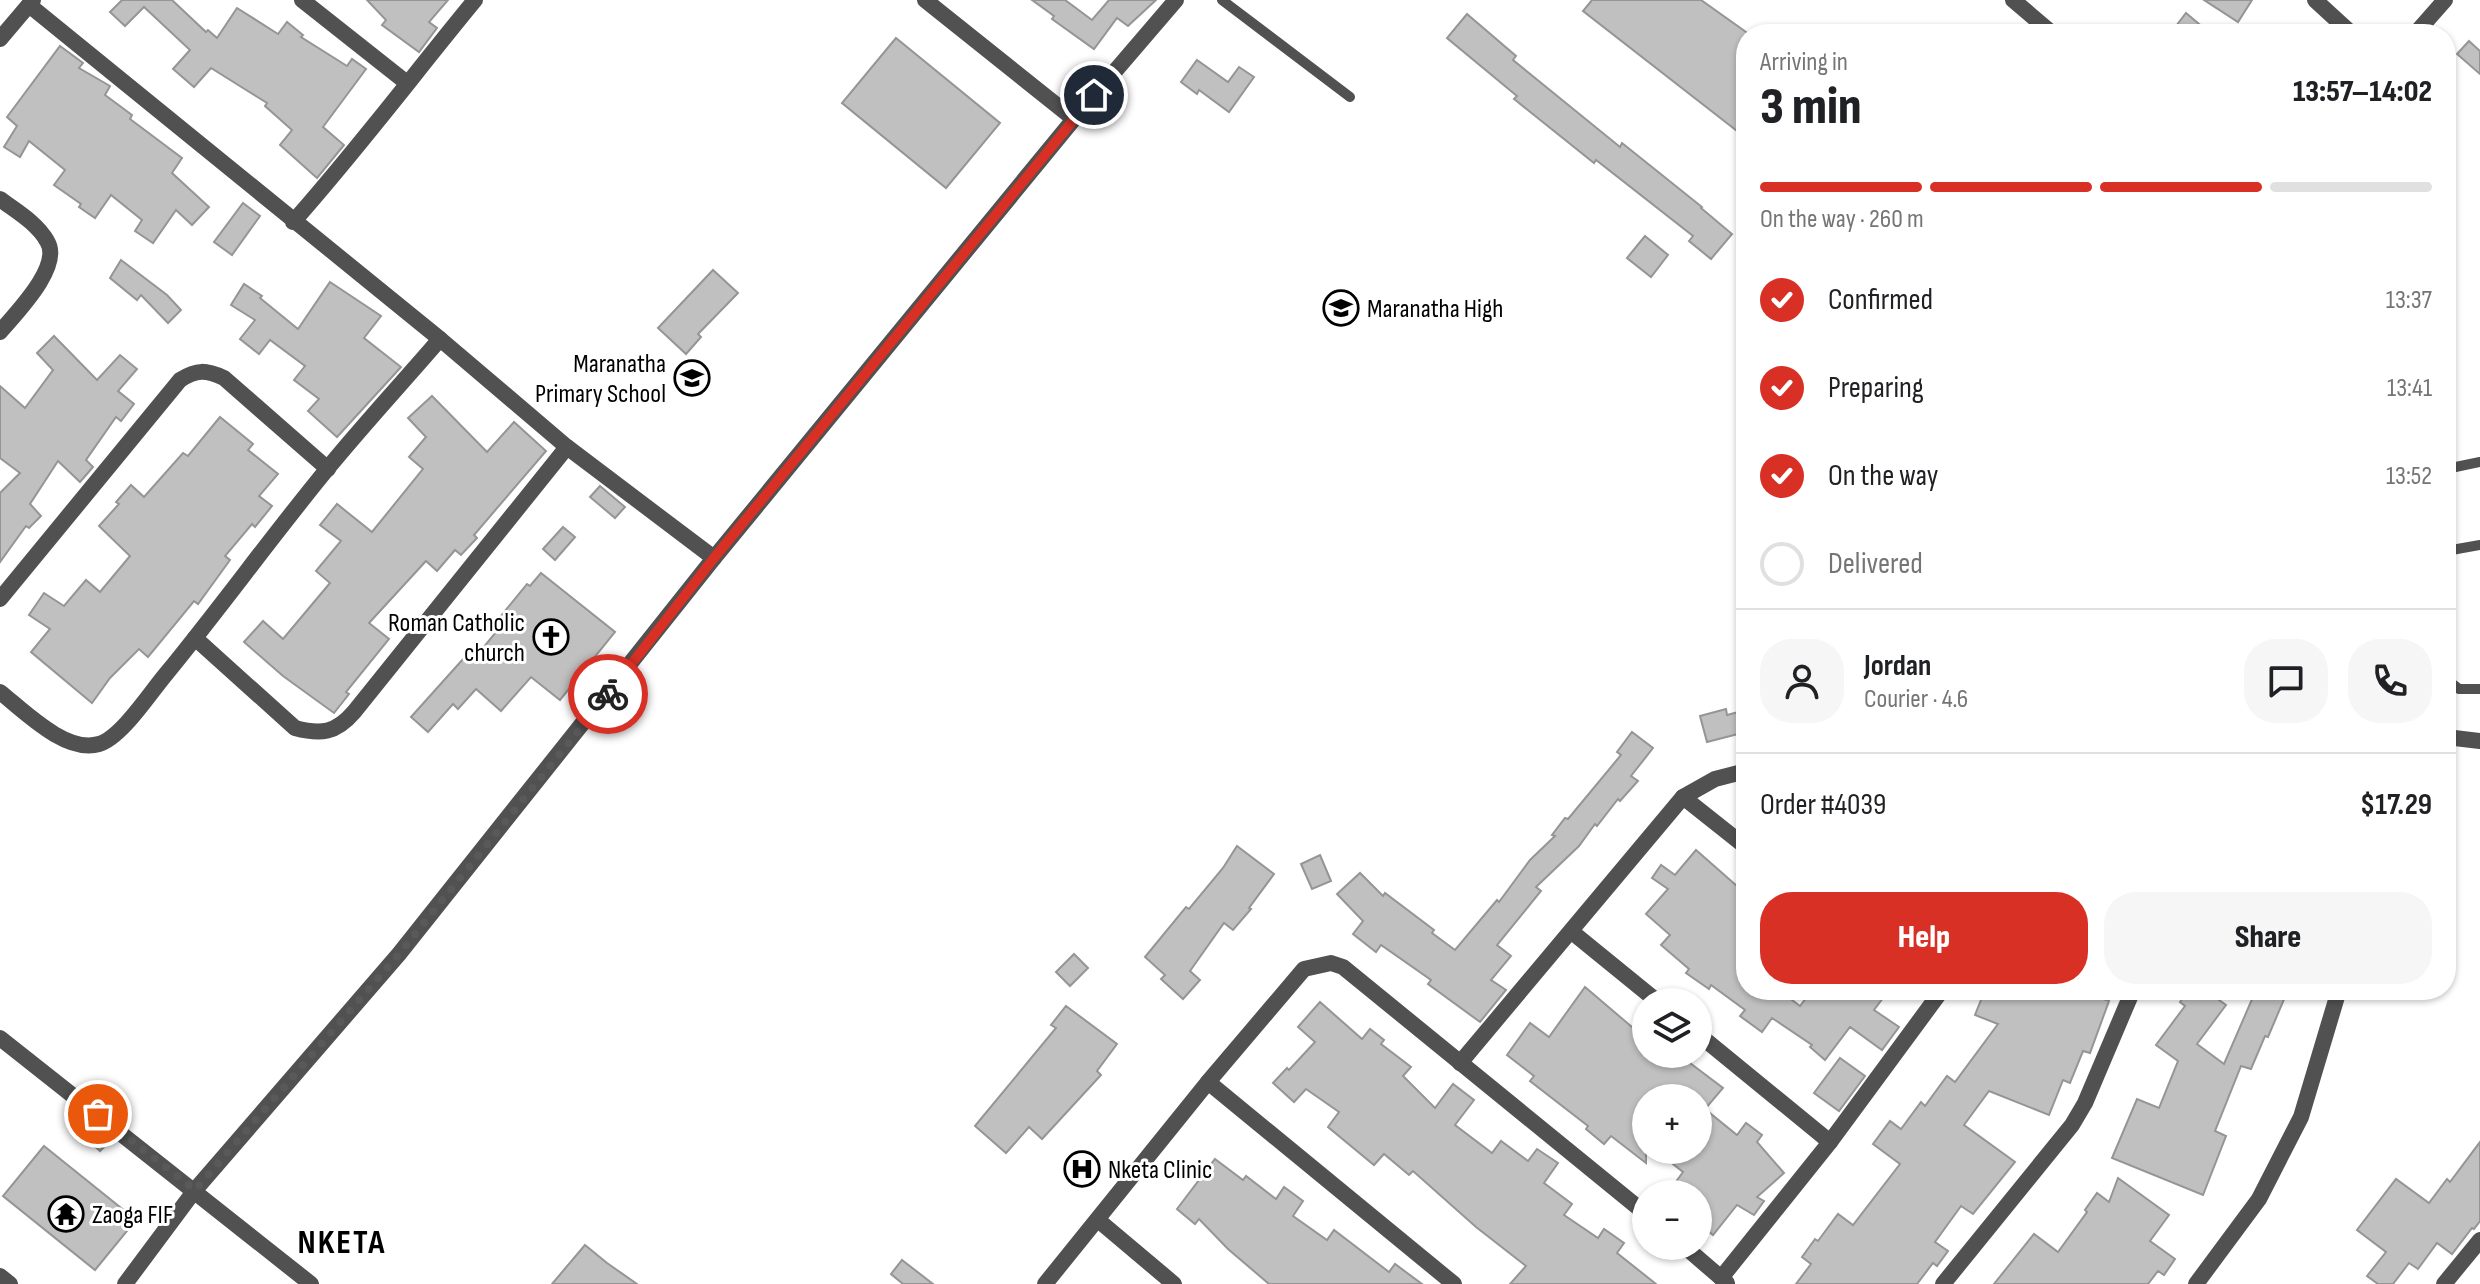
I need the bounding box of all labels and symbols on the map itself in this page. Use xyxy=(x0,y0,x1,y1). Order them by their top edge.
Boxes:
pin xyxy=(1060,61,1128,129)
school or university icon: Maranatha High xyxy=(1322,289,1360,327)
place label: Maranatha High xyxy=(1367,294,1503,325)
place label: Maranatha Primary School xyxy=(535,349,666,410)
school or university icon: Maranatha Primary School xyxy=(673,359,711,397)
place label: Roman Catholic church xyxy=(388,608,525,669)
church icon: Roman Catholic church xyxy=(532,618,570,656)
courier xyxy=(568,654,648,734)
pin xyxy=(64,1080,132,1148)
hospital icon: Nketa Clinic xyxy=(1063,1150,1101,1188)
place label: Nketa Clinic xyxy=(1108,1155,1212,1186)
temple icon: Zaoga FIF xyxy=(47,1195,85,1233)
place label: Zaoga FIF xyxy=(92,1200,173,1231)
district label: NKETA xyxy=(298,1222,387,1263)

